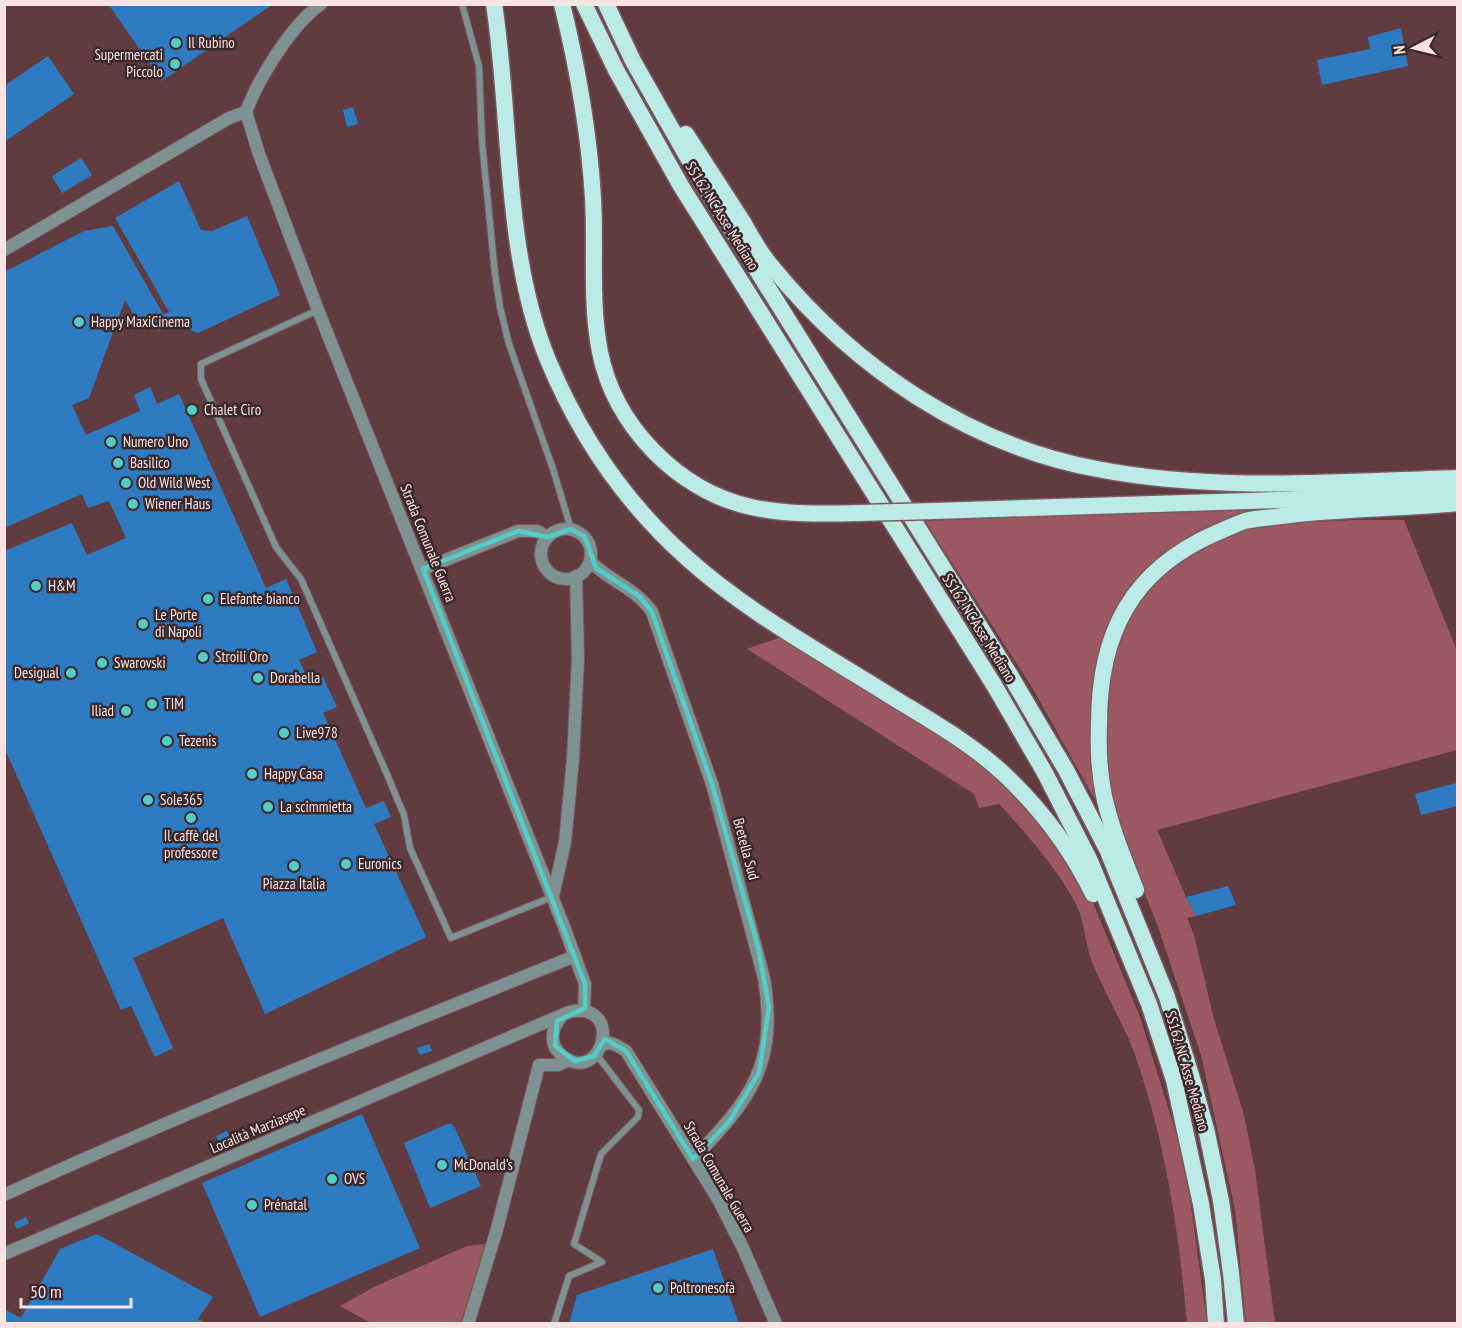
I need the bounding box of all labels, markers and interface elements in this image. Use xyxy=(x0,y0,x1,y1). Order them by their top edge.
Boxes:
north arrow xyxy=(1384,18,1444,78)
place label: Il Rubino xyxy=(188,33,235,52)
marker: Il Rubino xyxy=(169,36,183,50)
text: N xyxy=(1389,44,1410,55)
place label: Supermercati Piccolo xyxy=(94,45,163,81)
marker: Supermercati Piccolo xyxy=(168,57,182,71)
street label: SS162 NC Asse Mediano xyxy=(681,158,764,274)
place label: Happy MaxiCinema xyxy=(91,312,190,331)
marker: Happy MaxiCinema xyxy=(72,315,86,329)
place label: Chalet Ciro xyxy=(204,400,261,419)
marker: Chalet Ciro xyxy=(185,403,199,417)
place label: Numero Uno xyxy=(123,432,188,451)
marker: Numero Uno xyxy=(104,435,118,449)
place label: Basilico xyxy=(130,453,170,472)
marker: Basilico xyxy=(111,456,125,470)
place label: Old Wild West xyxy=(138,473,210,492)
marker: Old Wild West xyxy=(119,476,133,490)
street label: Strada Comunale Guerra xyxy=(396,481,461,604)
place label: Wiener Haus xyxy=(145,494,210,513)
marker: Wiener Haus xyxy=(126,497,140,511)
street label: SS162 NC Asse Mediano xyxy=(938,570,1021,686)
place label: H&M xyxy=(48,576,75,595)
marker: H&M xyxy=(29,579,43,593)
place label: Elefante bianco xyxy=(220,589,300,608)
marker: Elefante bianco xyxy=(201,592,215,606)
place label: Le Porte di Napoli xyxy=(155,605,202,641)
marker: Le Porte di Napoli xyxy=(136,617,150,631)
place label: Stroili Oro xyxy=(215,647,268,666)
marker: Stroili Oro xyxy=(196,650,210,664)
place label: Swarovski xyxy=(114,653,166,672)
marker: Swarovski xyxy=(95,656,109,670)
place label: Desigual xyxy=(14,663,59,682)
marker: Desigual xyxy=(64,666,78,680)
place label: Dorabella xyxy=(270,668,320,687)
marker: Dorabella xyxy=(251,671,265,685)
place label: TIM xyxy=(164,694,184,713)
marker: TIM xyxy=(145,697,159,711)
place label: Iliad xyxy=(91,701,114,720)
marker: Iliad xyxy=(119,704,133,718)
place label: Live978 xyxy=(296,723,338,742)
marker: Live978 xyxy=(277,726,291,740)
place label: Tezenis xyxy=(179,731,217,750)
marker: Tezenis xyxy=(160,734,174,748)
place label: Happy Casa xyxy=(264,764,323,783)
marker: Happy Casa xyxy=(245,767,259,781)
place label: Sole365 xyxy=(160,790,203,809)
marker: Sole365 xyxy=(141,793,155,807)
place label: La scimmietta xyxy=(280,797,352,816)
marker: La scimmietta xyxy=(261,800,275,814)
marker: Il caffè del professore xyxy=(184,811,198,825)
street label: Bretella Sud xyxy=(729,816,764,882)
place label: Il caffè del professore xyxy=(164,826,219,862)
place label: Euronics xyxy=(358,854,402,873)
marker: Euronics xyxy=(339,857,353,871)
marker: Piazza Italia xyxy=(287,859,301,873)
place label: Piazza Italia xyxy=(263,874,325,893)
street label: SS162 NC Asse Mediano xyxy=(1161,1008,1214,1133)
street label: Località Marziasepe xyxy=(207,1100,308,1157)
street label: Strada Comunale Guerra xyxy=(680,1118,759,1236)
place label: McDonald's xyxy=(454,1155,513,1174)
marker: McDonald's xyxy=(435,1158,449,1172)
place label: OVS xyxy=(344,1169,365,1188)
marker: OVS xyxy=(325,1172,339,1186)
place label: Prénatal xyxy=(264,1195,307,1214)
marker: Prénatal xyxy=(245,1198,259,1212)
scale bar xyxy=(21,1271,130,1309)
place label: Poltronesofà xyxy=(670,1278,735,1297)
text: 50 m xyxy=(30,1280,62,1303)
marker: Poltronesofà xyxy=(651,1281,665,1295)

